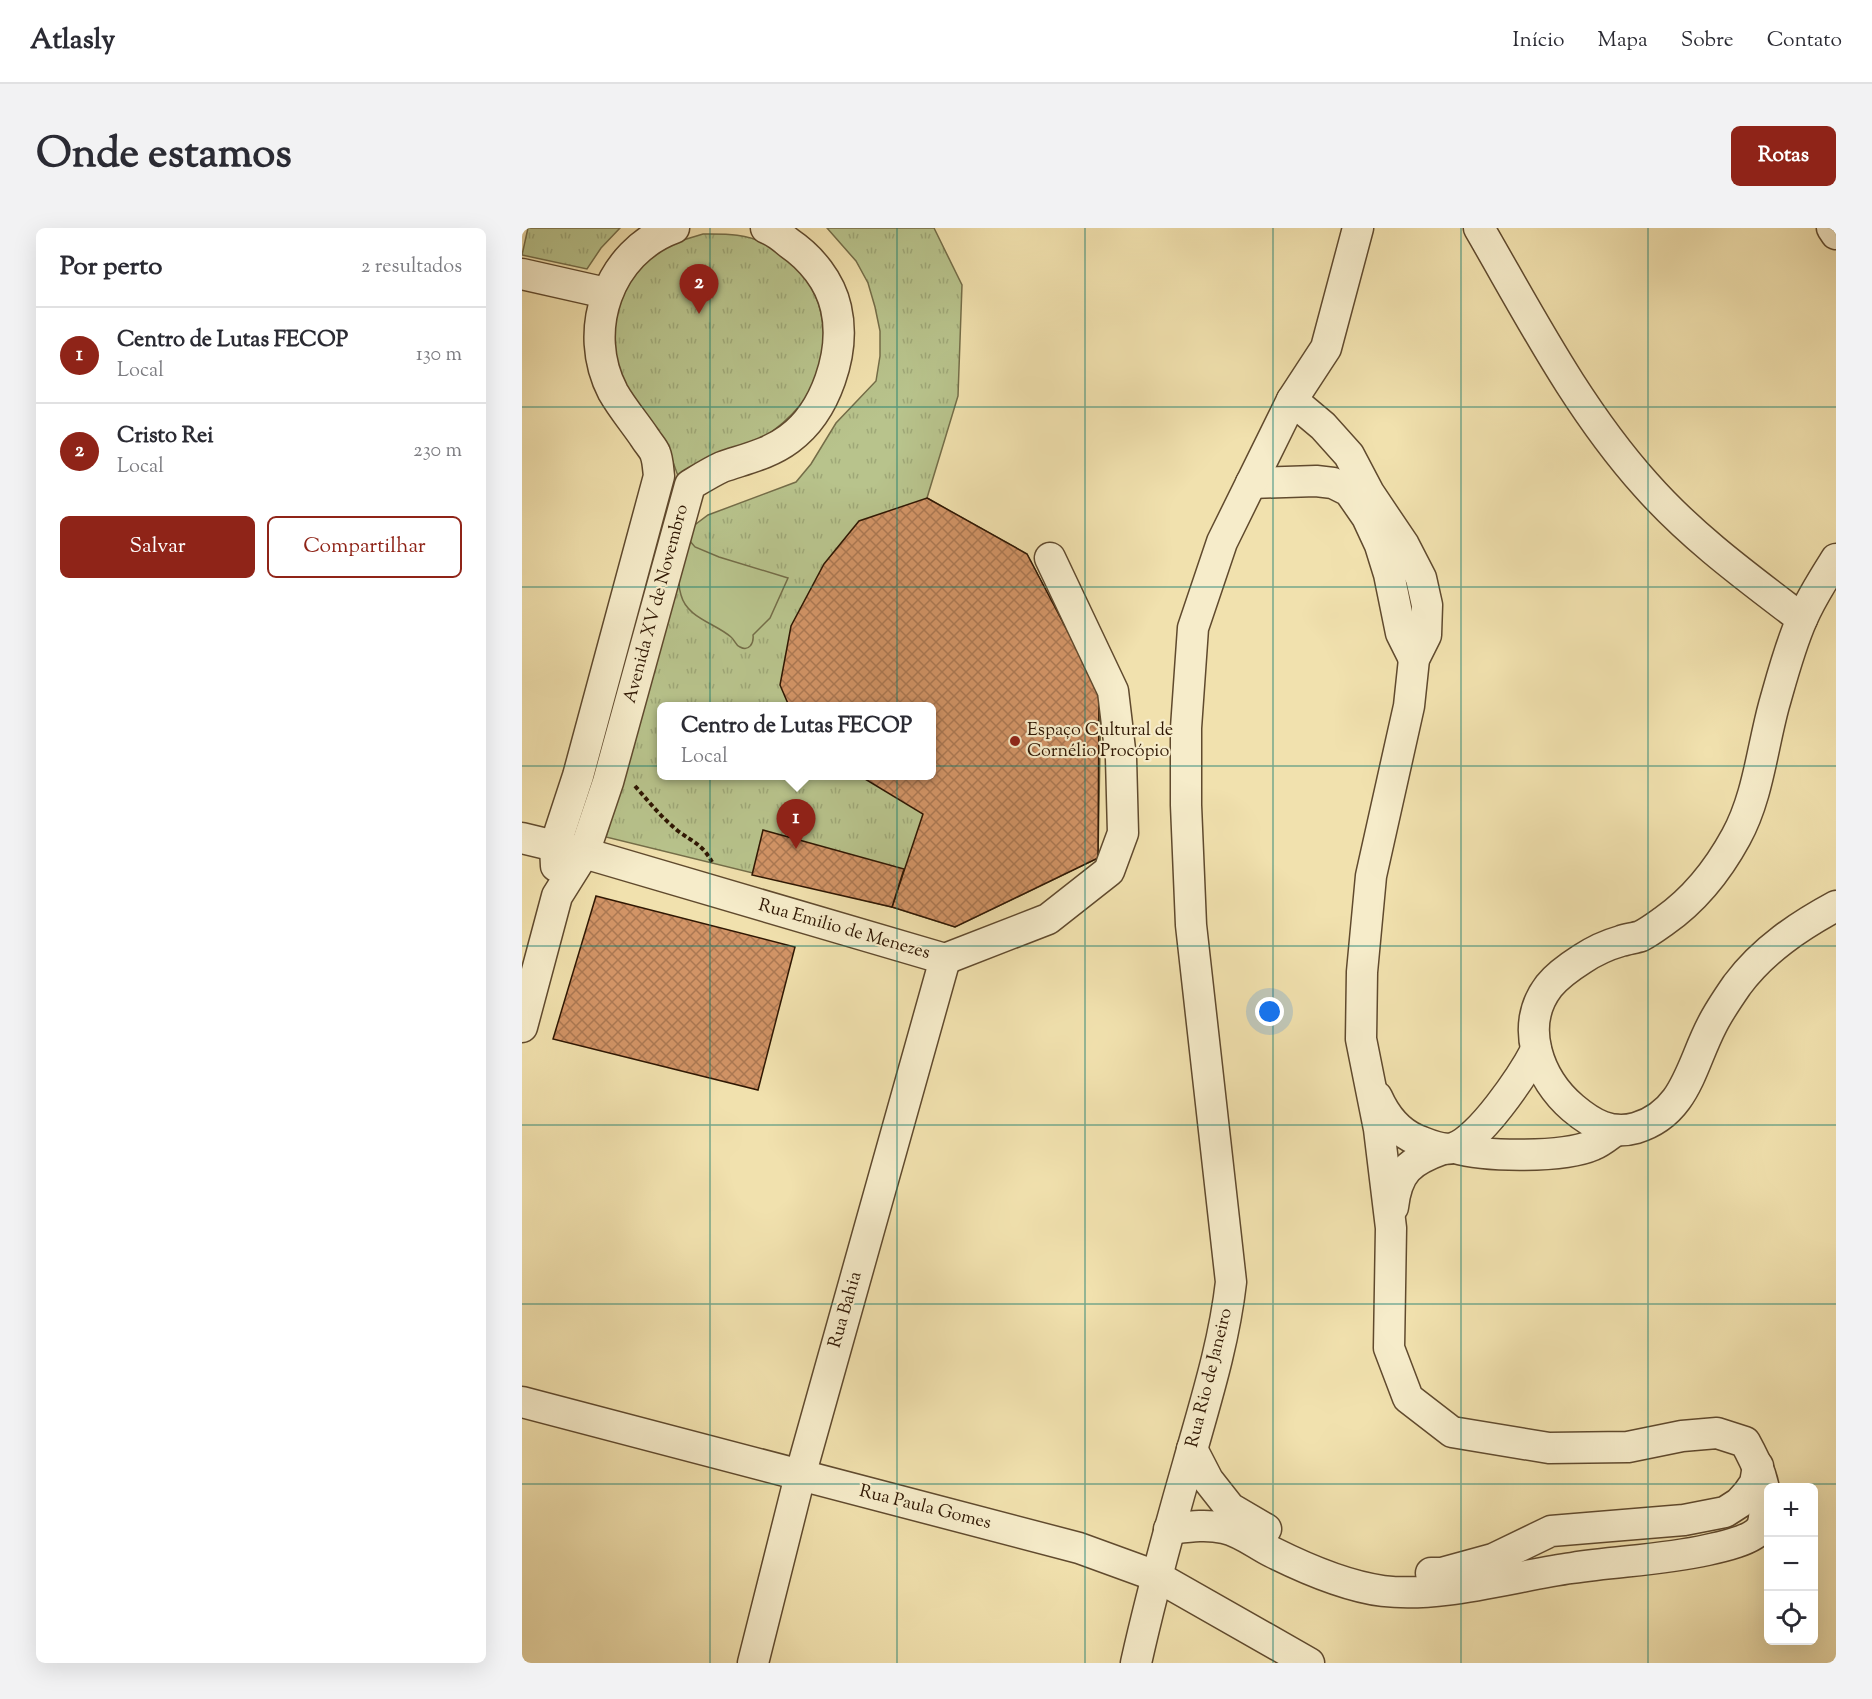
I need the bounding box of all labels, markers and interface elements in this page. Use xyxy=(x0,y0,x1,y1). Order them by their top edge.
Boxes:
text: Atlasly xyxy=(30,21,115,61)
text: Início xyxy=(1513,26,1565,56)
text: Mapa xyxy=(1598,26,1648,56)
text: Sobre xyxy=(1681,26,1734,56)
text: Contato xyxy=(1767,26,1842,56)
text: Onde estamos xyxy=(36,126,292,186)
button: Rotas xyxy=(1731,126,1836,186)
text: Por perto xyxy=(60,249,162,286)
text: 2 resultados xyxy=(361,253,462,282)
pin: 2 xyxy=(680,264,718,314)
text: Centro de Lutas FECOP xyxy=(117,325,348,357)
text: 1 xyxy=(76,341,83,370)
text: 130 m xyxy=(416,341,462,370)
text: Local xyxy=(117,357,164,386)
text: Cristo Rei xyxy=(117,421,213,453)
text: 2 xyxy=(75,437,84,466)
text: 230 m xyxy=(413,437,462,466)
text: Local xyxy=(117,453,164,482)
street label: Avenida XV de Novembro xyxy=(618,502,696,706)
button: Salvar xyxy=(60,516,255,578)
button: Compartilhar xyxy=(267,516,462,578)
popup xyxy=(657,702,936,780)
text: Centro de Lutas FECOP xyxy=(681,711,912,743)
place label: Espaço Cultural de Cornélio Procópio xyxy=(1027,718,1173,765)
marker: Espaço Cultural de Cornélio Procópio xyxy=(1008,734,1022,748)
text: Local xyxy=(681,743,728,772)
pin: 1 xyxy=(776,800,816,849)
street label: Rua Emilio de Menezes xyxy=(755,893,933,967)
your location xyxy=(1255,997,1284,1026)
street label: Rua Bahia xyxy=(823,1269,869,1351)
street label: Rua Rio de Janeiro xyxy=(1180,1305,1240,1450)
street label: Rua Paula Gomes xyxy=(856,1479,994,1537)
map controls xyxy=(1764,1483,1818,1645)
button: + xyxy=(1764,1483,1818,1537)
button: − xyxy=(1764,1537,1818,1591)
button: locate xyxy=(1764,1591,1818,1645)

